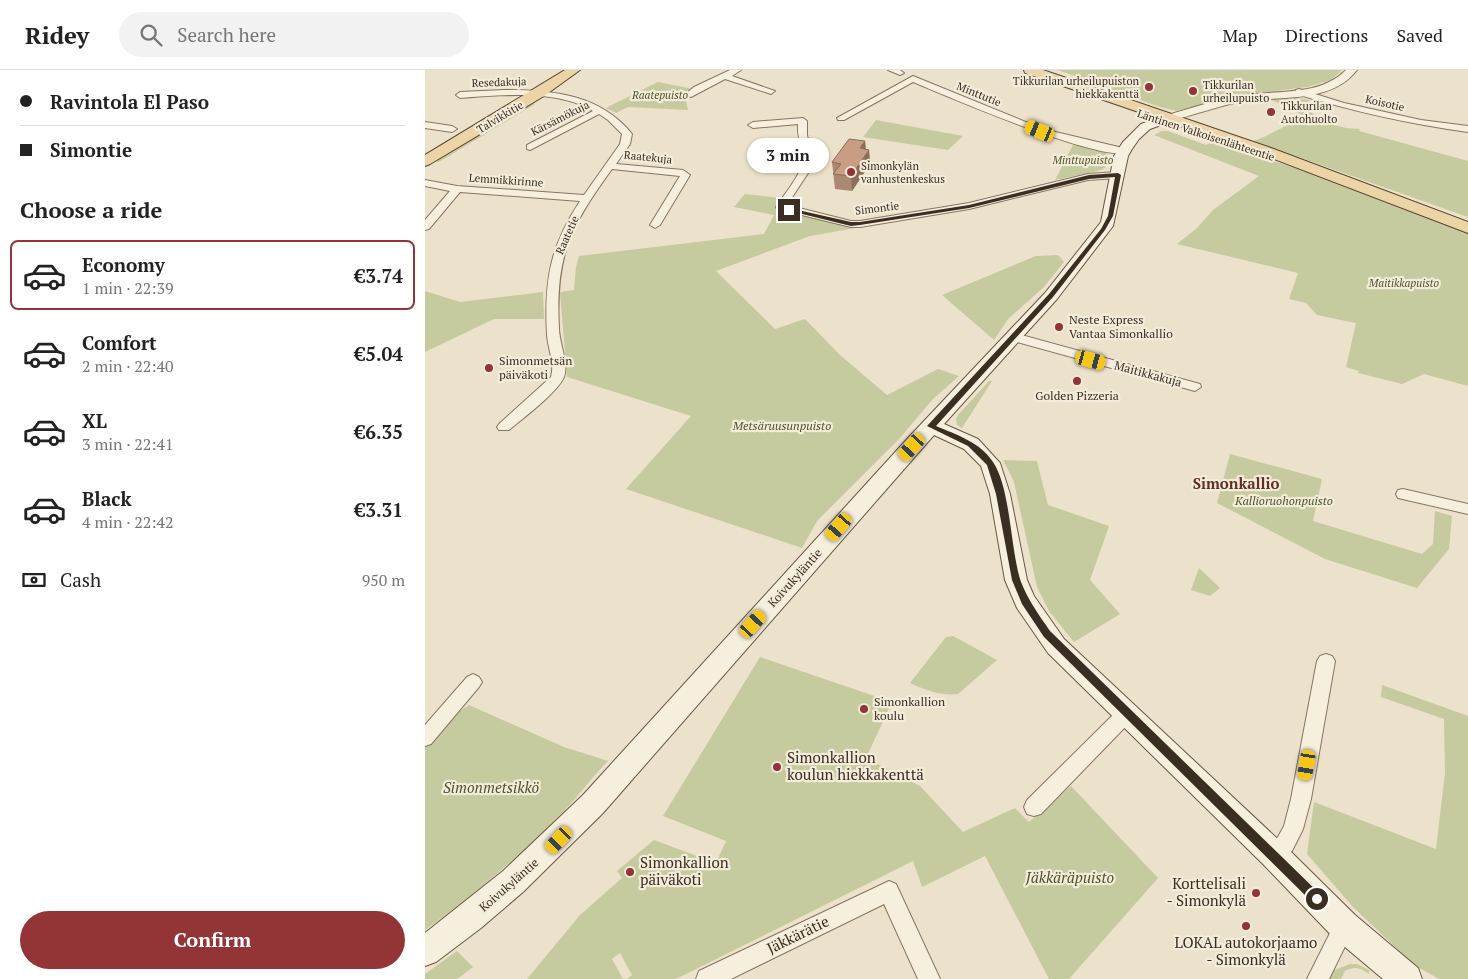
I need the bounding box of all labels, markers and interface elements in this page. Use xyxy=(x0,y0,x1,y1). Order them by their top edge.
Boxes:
search box xyxy=(119,12,469,57)
text: Ridey xyxy=(25,19,89,51)
icon: search xyxy=(137,21,165,49)
text: Search here xyxy=(177,22,276,47)
text: Map xyxy=(1222,23,1257,47)
text: Directions xyxy=(1285,23,1368,47)
text: Saved xyxy=(1396,23,1443,47)
street label: Resedakuja xyxy=(471,74,527,90)
place label: Tikkurilan urheilupuiston hiekkakenttä xyxy=(1013,74,1139,101)
place label: Tikkurilan urheilupuisto xyxy=(1203,78,1269,105)
street label: Minttutie xyxy=(955,79,1004,109)
marker: Tikkurilan urheilupuiston hiekkakenttä xyxy=(1143,81,1155,93)
marker: Tikkurilan urheilupuisto xyxy=(1187,85,1199,97)
park label: Raatepuisto xyxy=(631,88,688,102)
text: Ravintola El Paso xyxy=(50,89,209,114)
street label: Koisotie xyxy=(1364,92,1406,114)
street label: Talvikkitie xyxy=(474,97,526,136)
street label: Kärsämökuja xyxy=(529,97,592,139)
place label: Tikkurilan Autohuolto xyxy=(1281,99,1337,126)
street label: Läntinen Valkoisenlähteentie xyxy=(1136,106,1277,164)
marker: Tikkurilan Autohuolto xyxy=(1265,106,1277,118)
car xyxy=(1023,118,1056,144)
text: Simontie xyxy=(50,137,132,162)
callout: 3 min xyxy=(748,138,830,172)
text: 3 min xyxy=(766,144,810,166)
street label: Raatekuja xyxy=(623,148,673,167)
park label: Minttupuisto xyxy=(1052,153,1114,167)
place label: Simonkylän vanhustenkeskus xyxy=(860,159,945,186)
marker: Simonkylän vanhustenkeskus xyxy=(845,166,857,178)
street label: Lemmikkirinne xyxy=(468,170,544,190)
text: Choose a ride xyxy=(20,195,162,224)
street label: Simontie xyxy=(854,198,900,218)
route end xyxy=(778,199,800,221)
street label: Raatetie xyxy=(552,213,582,256)
text: Economy xyxy=(82,252,165,277)
icon: car xyxy=(22,253,67,298)
text: €3.74 xyxy=(354,263,403,288)
park label: Maitikkapuisto xyxy=(1368,276,1440,290)
text: 1 min · 22:39 xyxy=(82,277,174,299)
place label: Neste Express Vantaa Simonkallio xyxy=(1069,312,1173,341)
marker: Neste Express Vantaa Simonkallio xyxy=(1053,321,1065,333)
text: Comfort xyxy=(82,330,157,355)
icon: car xyxy=(22,331,67,376)
text: €5.04 xyxy=(354,341,403,366)
car xyxy=(1074,349,1107,371)
place label: Simonmetsän päiväkoti xyxy=(499,353,572,382)
text: 2 min · 22:40 xyxy=(82,355,174,377)
street label: Maitikkakuja xyxy=(1113,357,1183,390)
marker: Simonmetsän päiväkoti xyxy=(483,362,495,374)
marker: Golden Pizzeria xyxy=(1071,375,1083,387)
place label: Golden Pizzeria xyxy=(1035,388,1119,403)
text: XL xyxy=(82,408,107,433)
icon: car xyxy=(22,409,67,454)
park label: Metsäruusunpuisto xyxy=(732,418,831,433)
text: €6.35 xyxy=(354,419,403,444)
car xyxy=(896,431,927,463)
text: 3 min · 22:41 xyxy=(82,433,174,455)
district label: Simonkallio xyxy=(1193,473,1279,493)
text: Black xyxy=(82,486,132,511)
icon: car xyxy=(22,487,67,532)
park label: Kallioruohonpuisto xyxy=(1234,493,1333,508)
text: €3.31 xyxy=(354,497,403,522)
text: 4 min · 22:42 xyxy=(82,511,174,533)
car xyxy=(823,511,854,543)
street label: Koivukyläntie xyxy=(764,545,825,610)
icon: cash xyxy=(20,566,48,594)
text: Cash xyxy=(60,567,101,592)
text: 950 m xyxy=(362,569,405,591)
car xyxy=(737,608,768,640)
place label: Simonkallion koulu xyxy=(874,694,945,723)
marker: Simonkallion koulu xyxy=(858,703,870,715)
place label: Simonkallion koulun hiekkakenttä xyxy=(787,747,924,784)
car xyxy=(1297,749,1316,781)
marker: Simonkallion koulun hiekkakenttä xyxy=(771,761,783,773)
park label: Simonmetsikkö xyxy=(443,777,539,797)
car xyxy=(543,824,574,856)
place label: Simonkallion päiväkoti xyxy=(640,852,729,889)
street label: Koivukyläntie xyxy=(476,855,541,914)
marker: Simonkallion päiväkoti xyxy=(624,866,636,878)
park label: Jäkkäräpuisto xyxy=(1025,867,1115,887)
place label: Korttelisali - Simonkylä xyxy=(1166,873,1246,910)
marker: Korttelisali - Simonkylä xyxy=(1250,887,1262,899)
route start xyxy=(1306,888,1328,910)
street label: Jäkkärätie xyxy=(763,910,832,958)
button: Confirm xyxy=(20,911,405,969)
marker: LOKAL autokorjaamo - Simonkylä xyxy=(1240,920,1252,932)
place label: LOKAL autokorjaamo - Simonkylä xyxy=(1175,932,1317,969)

